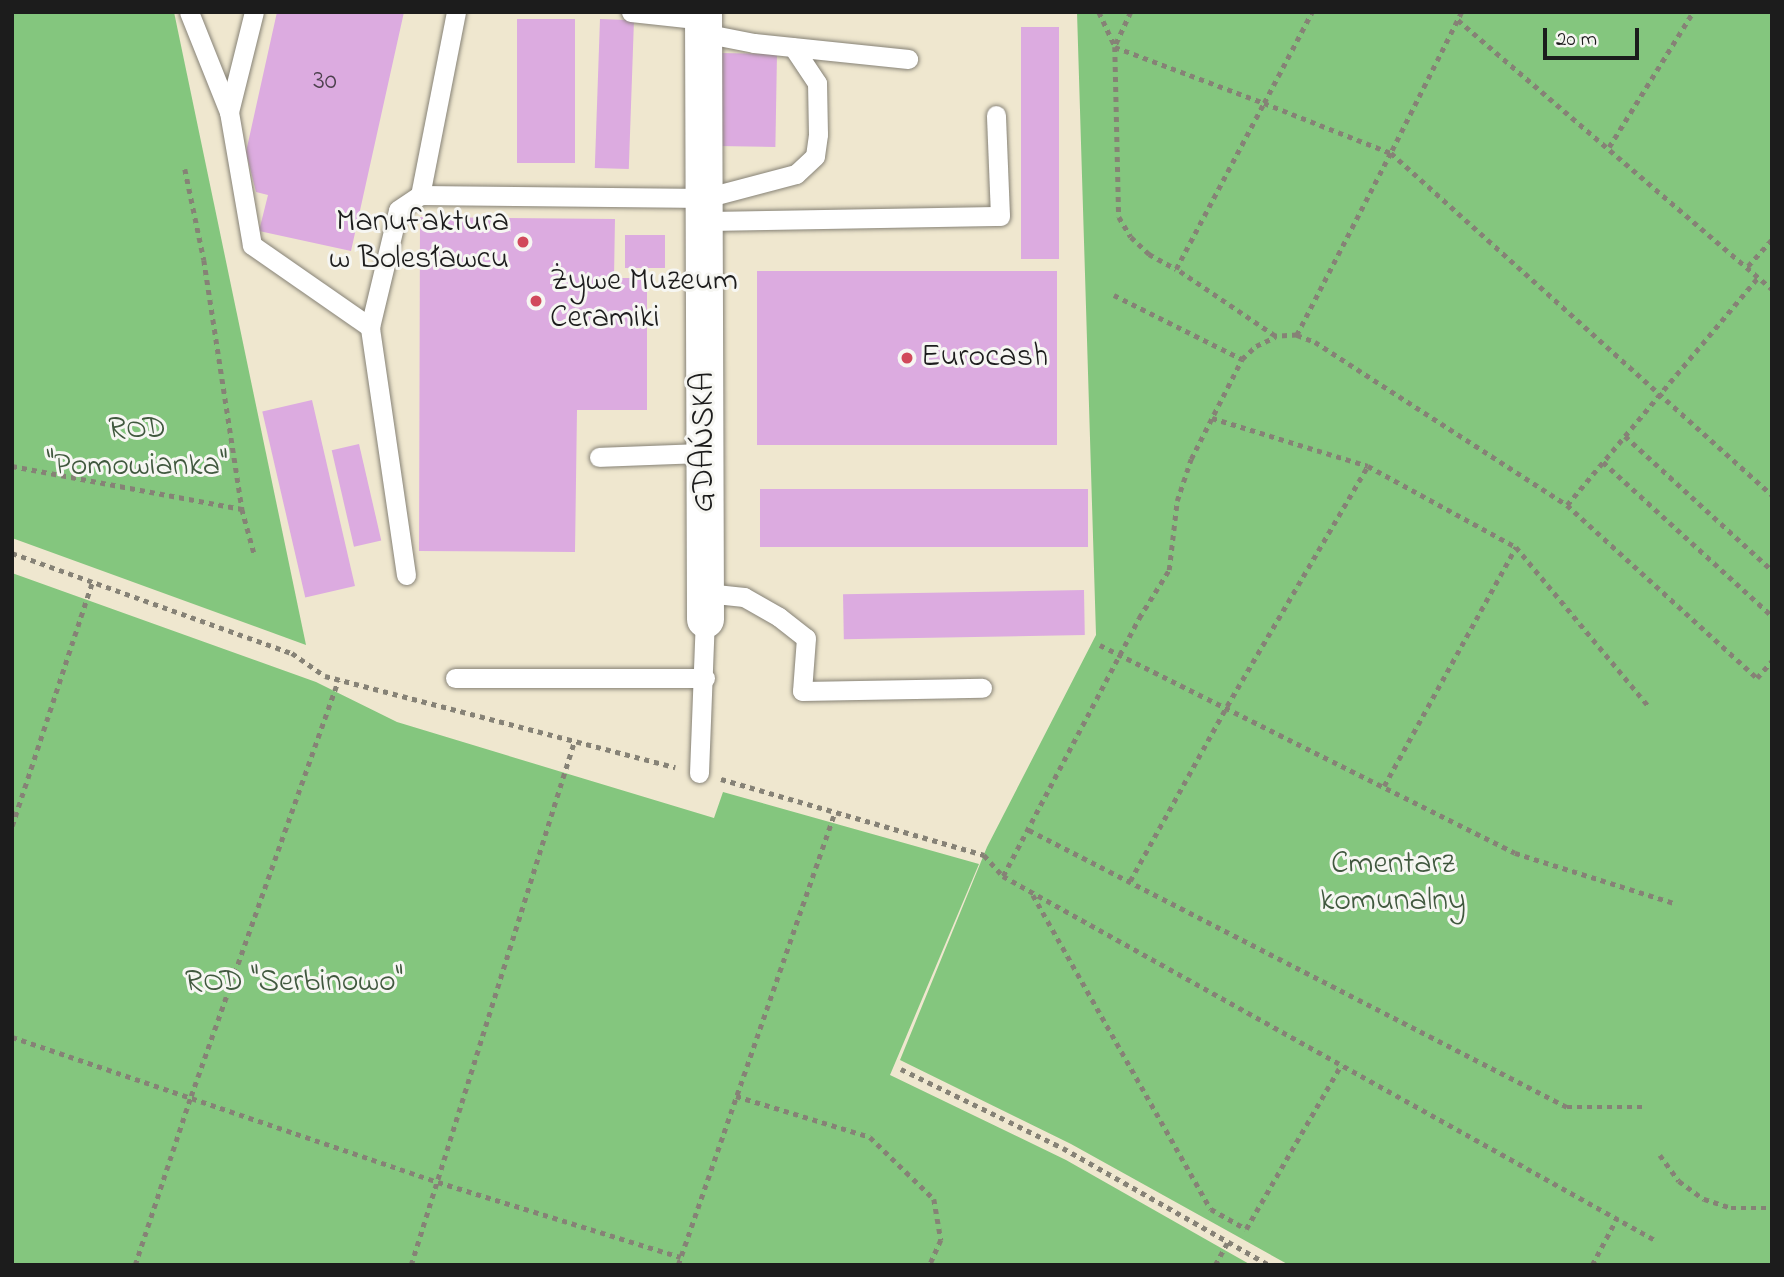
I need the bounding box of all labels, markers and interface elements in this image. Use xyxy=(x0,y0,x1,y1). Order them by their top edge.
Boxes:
scale bar xyxy=(1546,14,1642,58)
text: 20 m xyxy=(1556,25,1597,55)
house number: 30 xyxy=(313,65,337,99)
place label: Manufaktura w Bolesławcu xyxy=(329,205,509,280)
marker: Manufaktura w Bolesławcu xyxy=(515,234,531,250)
place label: Żywe Muzeum Ceramiki xyxy=(550,264,738,339)
marker: Żywe Muzeum Ceramiki xyxy=(528,293,544,309)
place label: Eurocash xyxy=(921,339,1048,377)
marker: Eurocash xyxy=(899,350,915,366)
street label: GDAŃSKA xyxy=(686,372,724,512)
park label: ROD "Pomowianka" xyxy=(47,412,227,487)
park label: Cmentarz komunalny xyxy=(1320,847,1466,922)
park label: ROD "Serbinowo" xyxy=(185,964,403,1002)

